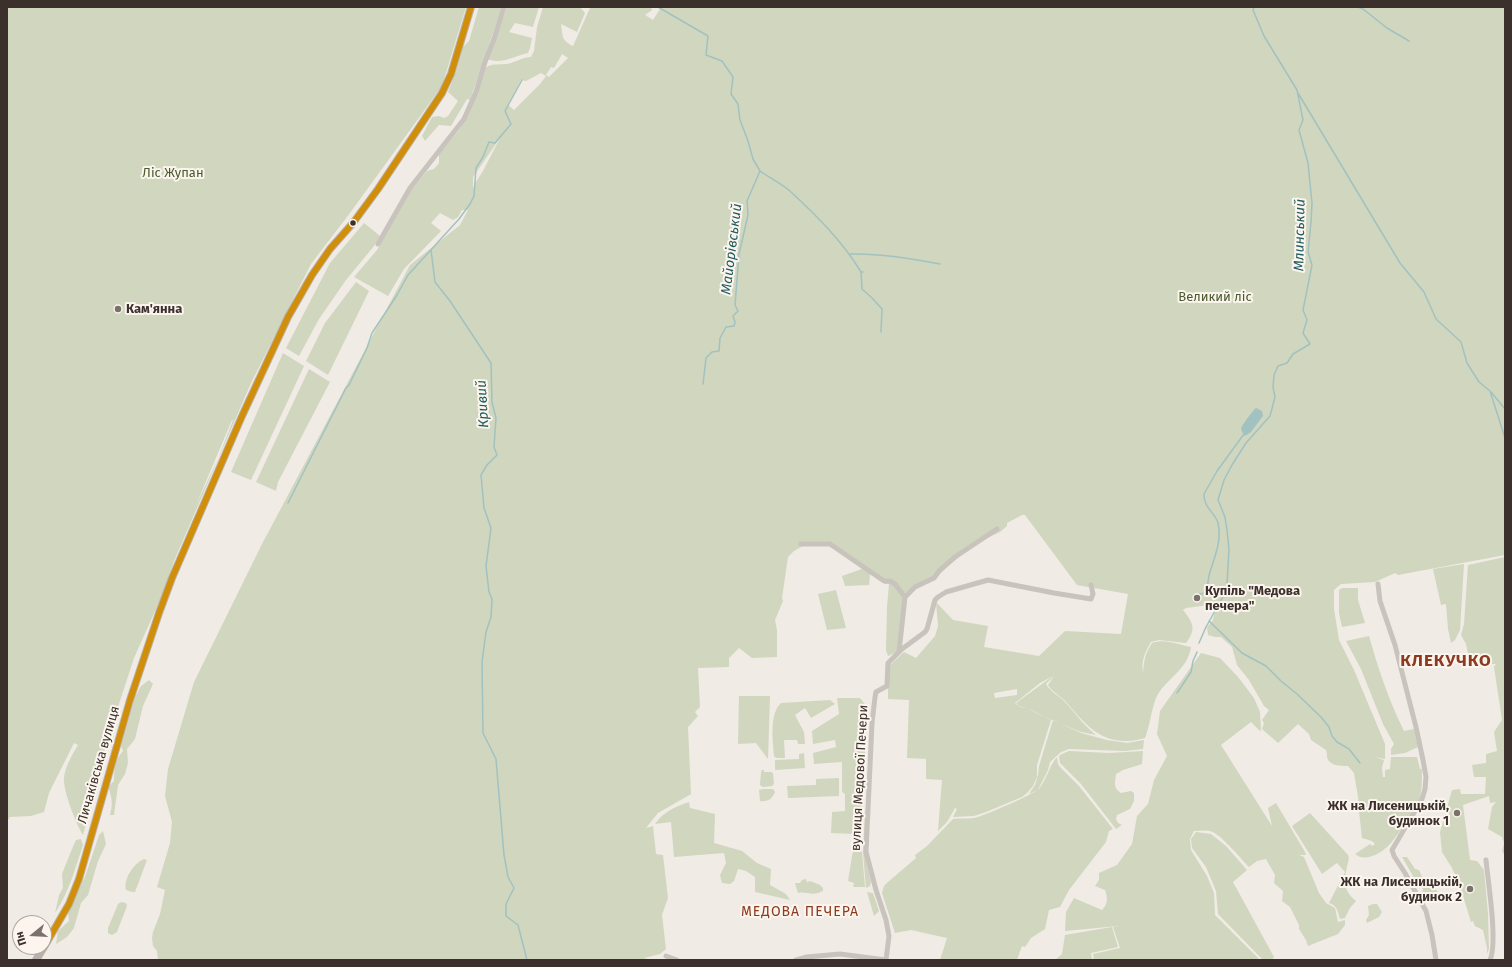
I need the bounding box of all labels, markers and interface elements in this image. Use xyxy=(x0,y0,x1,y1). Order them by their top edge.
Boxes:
park label: Ліс Жупан xyxy=(142,165,204,181)
water label: Млинський xyxy=(1291,199,1309,271)
water label: Майорівський xyxy=(718,202,746,296)
unlabelled marker xyxy=(348,218,358,228)
park label: Великий ліс xyxy=(1178,289,1252,305)
place label: Кам'янна xyxy=(126,301,182,317)
marker: Кам'янна xyxy=(113,304,123,314)
water label: Кривий xyxy=(473,380,493,428)
place label: Купіль "Медова печера" xyxy=(1205,583,1300,614)
marker: Купіль "Медова печера" xyxy=(1192,593,1202,603)
district label: КЛЕКУЧКО xyxy=(1400,651,1492,671)
street label: Личаківська вулиця xyxy=(75,704,123,826)
street label: вулиця Медової Печери xyxy=(848,704,872,852)
place label: ЖК на Лисеницькій, будинок 1 xyxy=(1327,798,1449,829)
marker: ЖК на Лисеницькій, будинок 1 xyxy=(1452,808,1462,818)
place label: ЖК на Лисеницькій, будинок 2 xyxy=(1340,874,1462,905)
marker: ЖК на Лисеницькій, будинок 2 xyxy=(1465,884,1475,894)
district label: МЕДОВА ПЕЧЕРА xyxy=(741,904,859,920)
north arrow xyxy=(12,915,52,955)
text: Пн xyxy=(13,930,29,947)

